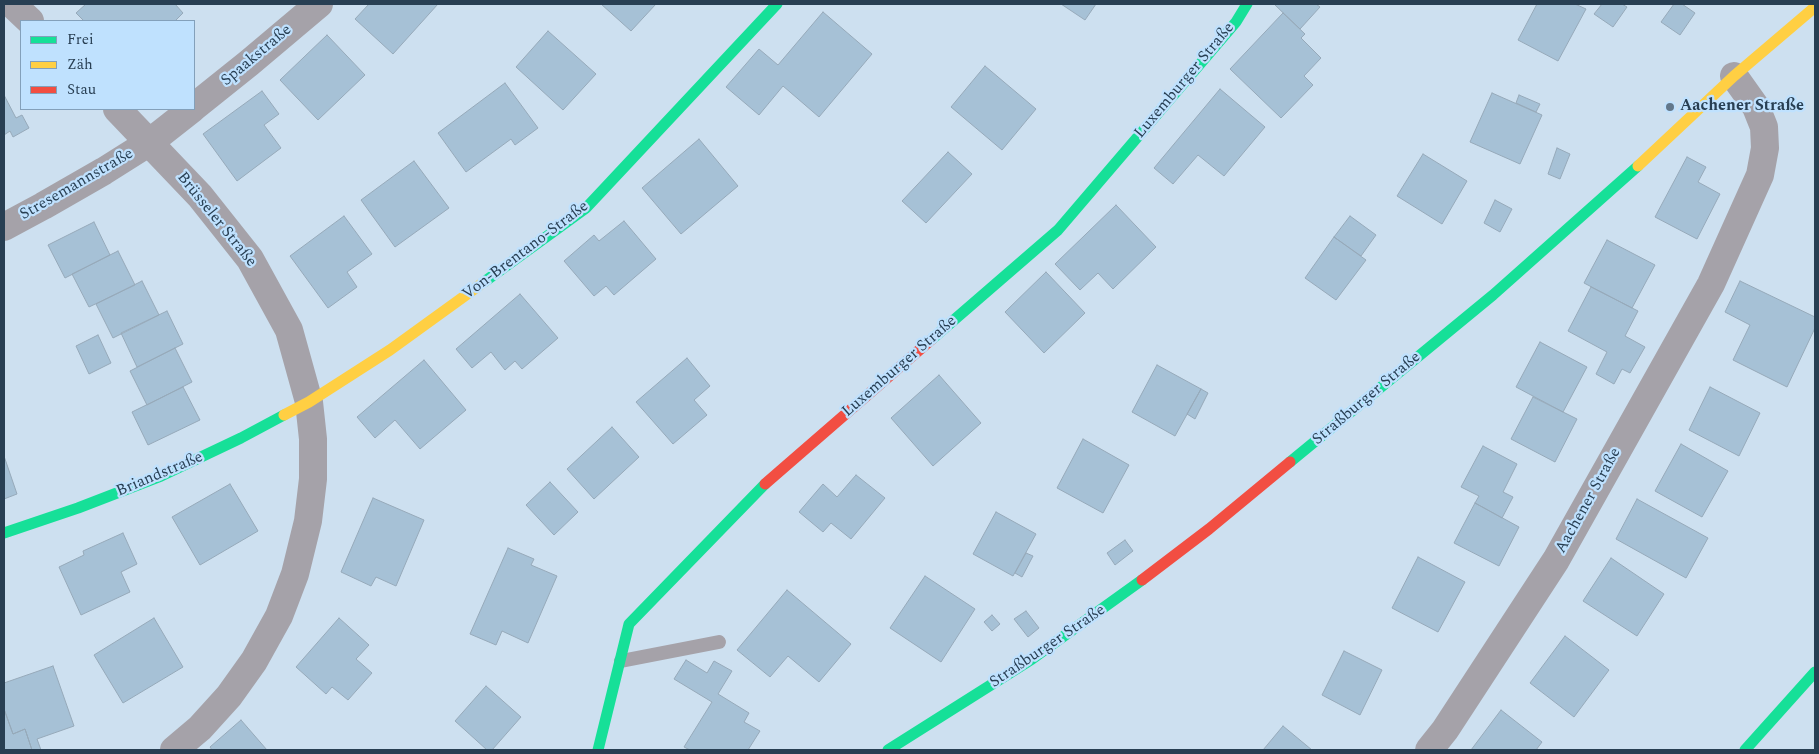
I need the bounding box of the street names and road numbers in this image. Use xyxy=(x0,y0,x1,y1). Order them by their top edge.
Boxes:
street label: Luxemburger Straße xyxy=(1131,19,1239,143)
street label: Spaakstraße xyxy=(218,21,296,91)
street label: Stresemannstraße xyxy=(17,145,137,225)
street label: Brüsseler Straße xyxy=(172,169,260,271)
street label: Von-Brentano-Straße xyxy=(459,197,593,305)
street label: Luxemburger Straße xyxy=(839,312,961,422)
street label: Straßburger Straße xyxy=(1309,348,1425,450)
street label: Aachener Straße xyxy=(1552,445,1626,557)
street label: Briandstraße xyxy=(114,448,206,502)
street label: Straßburger Straße xyxy=(987,601,1109,693)

